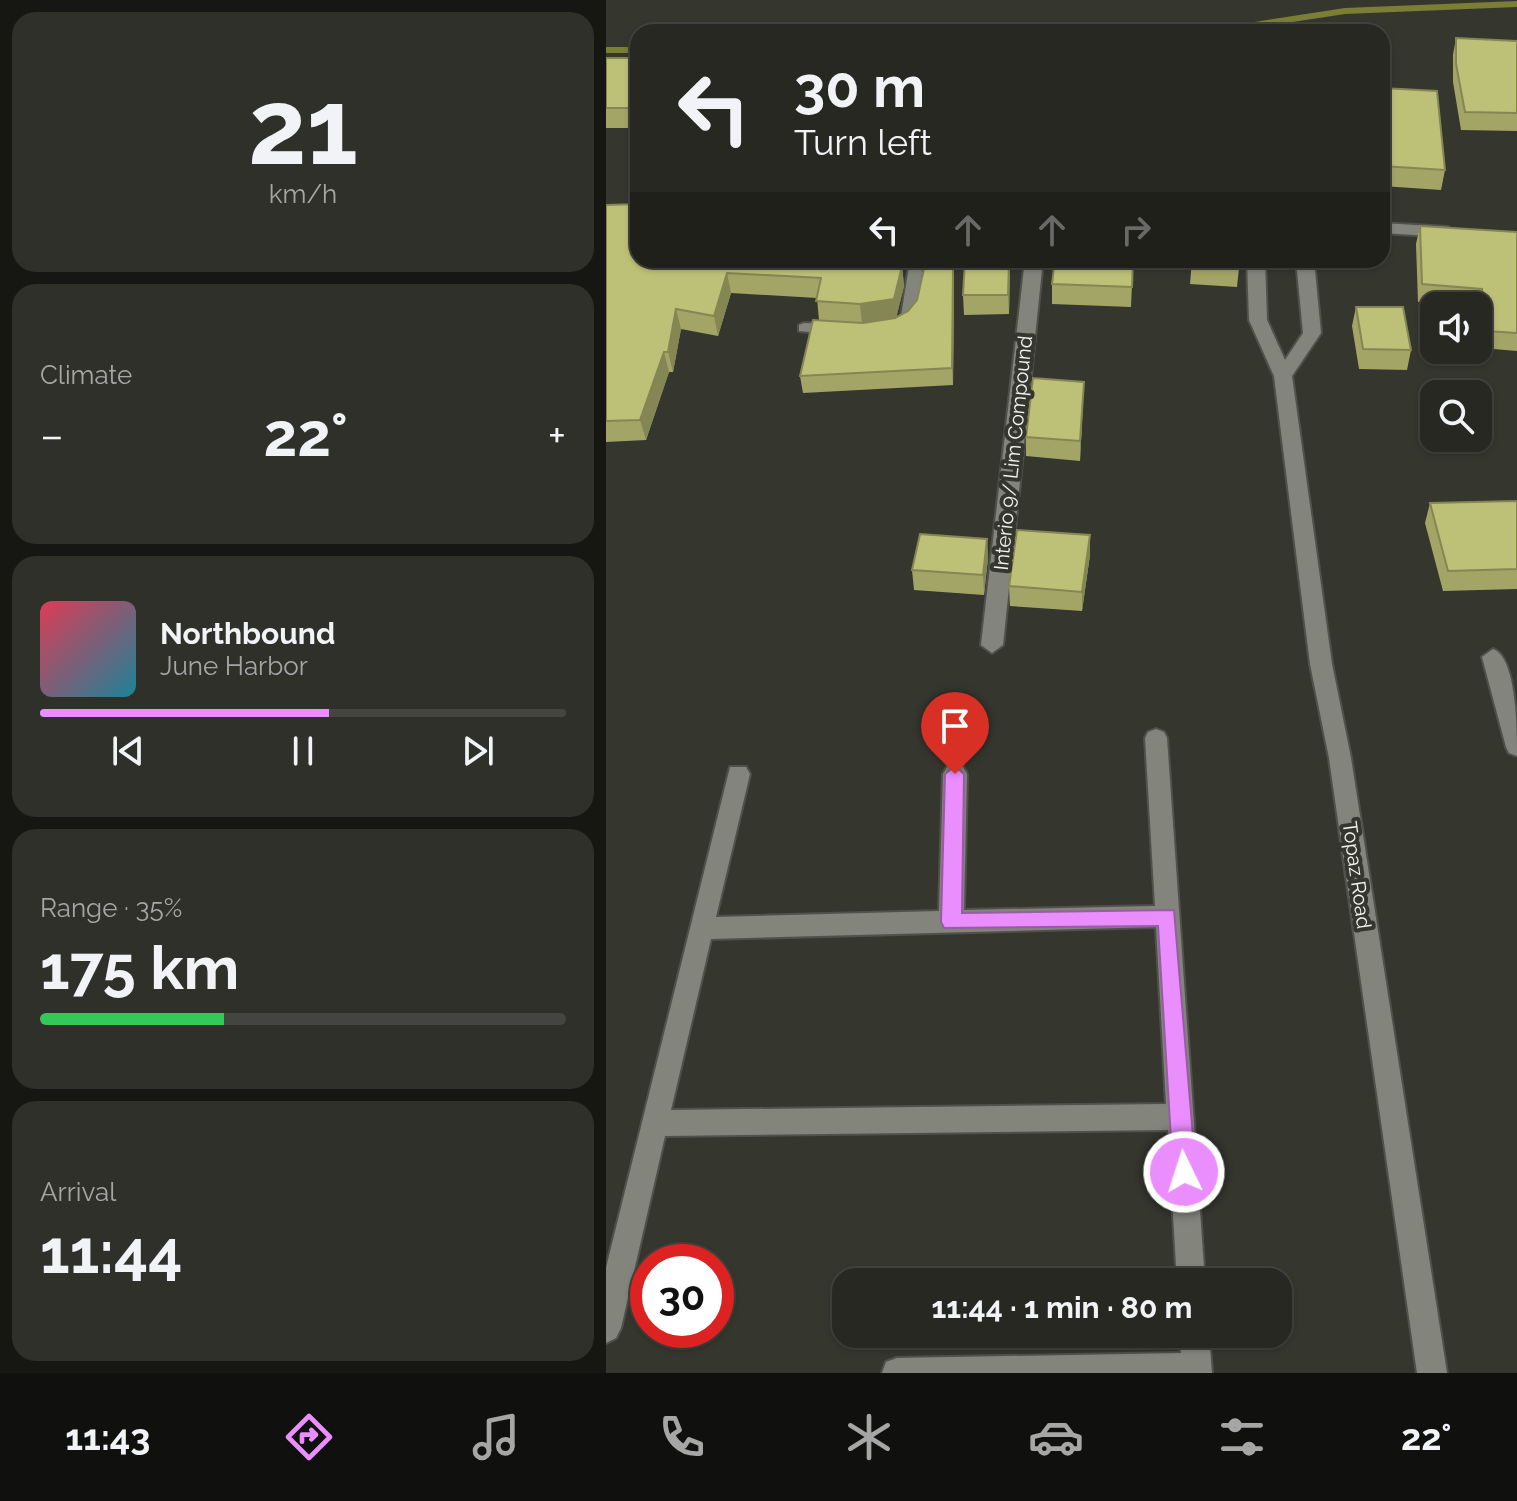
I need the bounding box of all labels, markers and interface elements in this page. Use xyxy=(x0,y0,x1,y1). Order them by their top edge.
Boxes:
text: 30 m xyxy=(794,54,925,120)
icon: left xyxy=(662,56,766,160)
text: 21 xyxy=(248,66,358,188)
text: Turn left xyxy=(794,121,932,163)
text: km/h xyxy=(269,179,337,209)
icon: left xyxy=(862,208,906,252)
icon: ahead xyxy=(946,208,990,252)
icon: ahead xyxy=(1030,208,1074,252)
icon: right xyxy=(1114,208,1158,252)
map controls xyxy=(1420,292,1492,452)
button: sound xyxy=(1420,292,1492,364)
street label: Interio 9/ Lim Compound xyxy=(989,334,1037,572)
text: Climate xyxy=(40,360,132,390)
button: search xyxy=(1420,380,1492,452)
text: 22° xyxy=(264,400,348,470)
text: − xyxy=(40,410,64,461)
text: + xyxy=(548,410,566,461)
text: Northbound xyxy=(160,616,335,651)
text: June Harbor xyxy=(160,651,308,681)
pin xyxy=(921,692,989,774)
icon: arrive xyxy=(933,704,977,748)
icon: previous xyxy=(106,729,150,773)
icon: pause xyxy=(281,729,325,773)
icon: next xyxy=(456,729,500,773)
street label: Topaz Road xyxy=(1338,820,1376,930)
text: Range · 35% xyxy=(40,893,182,923)
text: 175 km xyxy=(40,933,239,1003)
position arrow xyxy=(1142,1130,1226,1214)
text: Arrival xyxy=(40,1177,116,1207)
text: 11:44 xyxy=(40,1217,183,1287)
speed limit sign: 30 xyxy=(630,1244,734,1348)
text: 11:44 · 1 min · 80 m xyxy=(932,1290,1193,1325)
icon: directions xyxy=(281,1409,337,1465)
icon: music xyxy=(468,1409,524,1465)
icon: phone xyxy=(654,1409,710,1465)
icon: climate xyxy=(841,1409,897,1465)
icon: car xyxy=(1028,1409,1084,1465)
icon: filters xyxy=(1214,1409,1270,1465)
text: 11:43 xyxy=(65,1416,150,1458)
text: 22° xyxy=(1401,1416,1452,1458)

